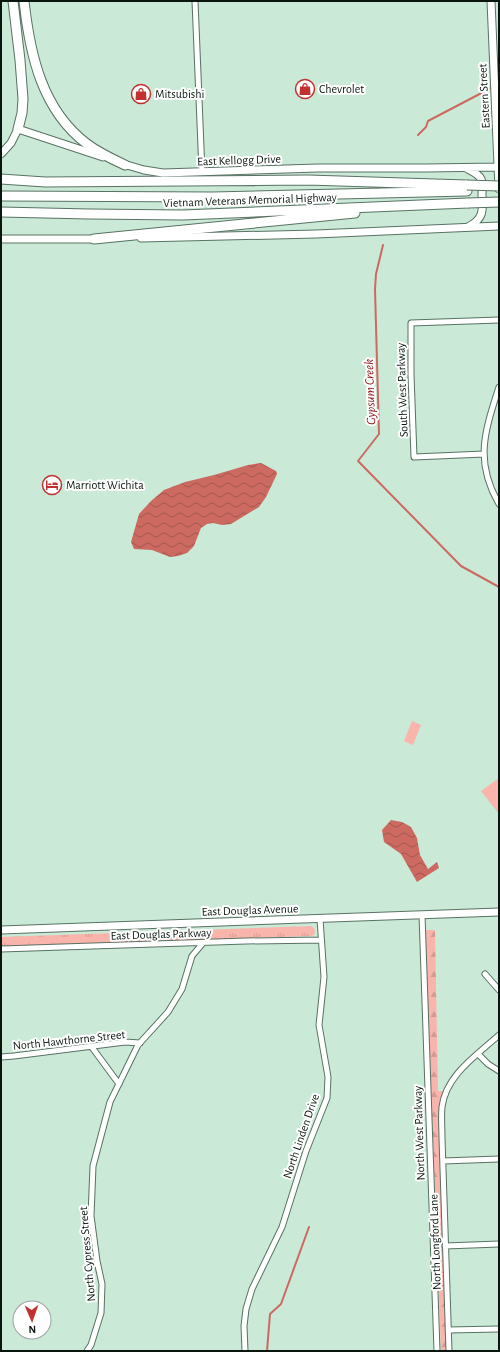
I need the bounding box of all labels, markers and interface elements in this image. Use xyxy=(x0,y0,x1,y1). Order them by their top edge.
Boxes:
street label: Eastern Street xyxy=(476,63,492,129)
shop icon: Chevrolet xyxy=(294,78,316,100)
shop icon: Mitsubishi xyxy=(130,83,152,105)
place label: Chevrolet xyxy=(319,83,364,95)
place label: Mitsubishi xyxy=(155,88,204,100)
street label: East Kellogg Drive xyxy=(197,153,281,167)
street label: Vietnam Veterans Memorial Highway xyxy=(163,191,337,210)
street label: South West Parkway xyxy=(394,342,411,437)
water label: Gypsum Creek xyxy=(363,359,378,425)
hotel icon: Marriott Wichita xyxy=(41,474,63,496)
place label: Marriott Wichita xyxy=(66,479,144,491)
street label: East Douglas Avenue xyxy=(201,902,299,918)
street label: East Douglas Parkway xyxy=(110,926,212,943)
street label: North Hawthorne Street xyxy=(12,1028,126,1052)
street label: North West Parkway xyxy=(411,1085,428,1181)
street label: North Linden Drive xyxy=(281,1092,321,1180)
street label: North Longford Lane xyxy=(427,1194,443,1290)
street label: North Cypress Street xyxy=(77,1206,98,1302)
north arrow xyxy=(12,1300,52,1340)
text: N xyxy=(28,1324,36,1335)

